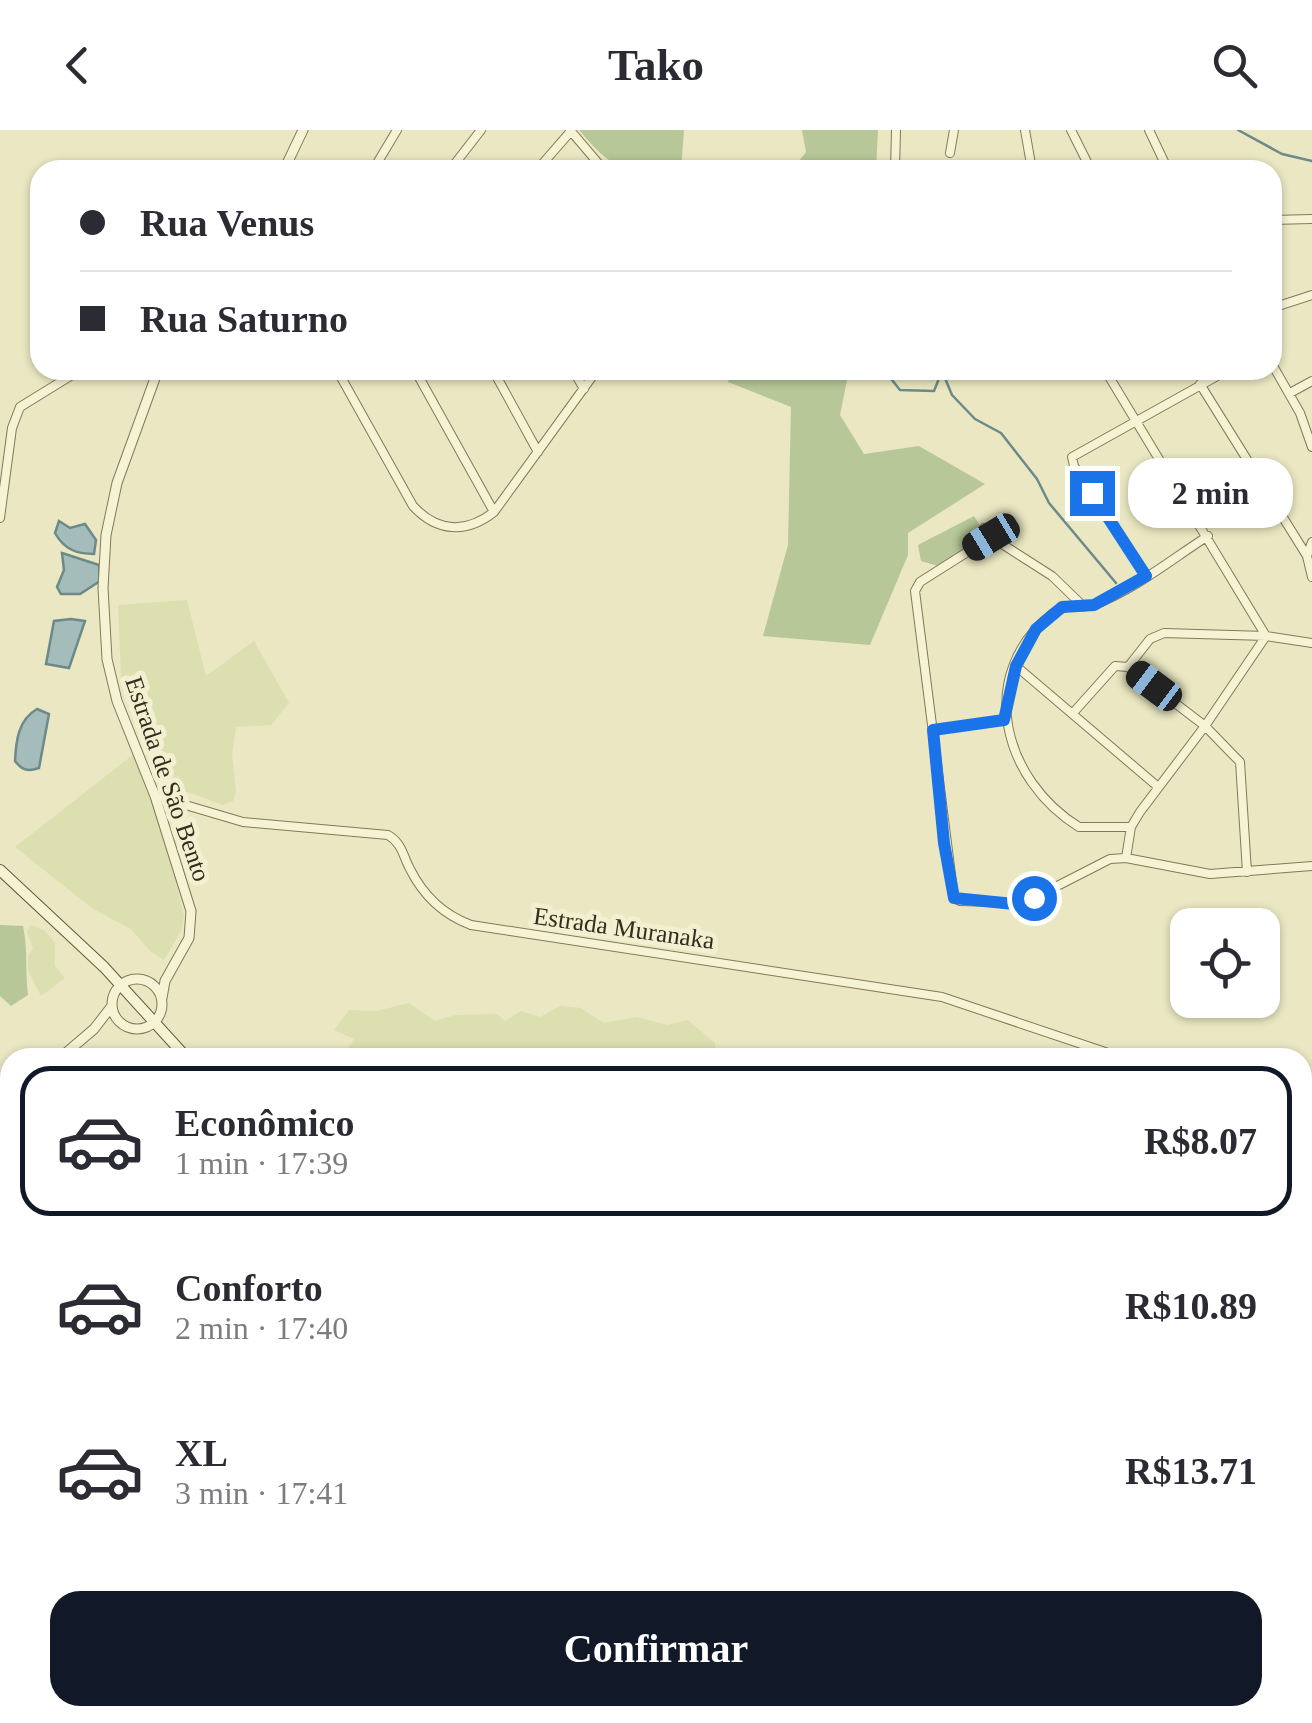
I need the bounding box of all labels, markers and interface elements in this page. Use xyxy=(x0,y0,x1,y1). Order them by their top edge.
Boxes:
icon: back xyxy=(50,38,105,93)
icon: search xyxy=(1207,38,1262,93)
text: Tako xyxy=(608,40,704,90)
text: Rua Venus xyxy=(140,202,314,244)
text: Rua Saturno xyxy=(140,298,348,340)
callout: 2 min xyxy=(1127,458,1292,528)
route end xyxy=(1070,471,1115,516)
text: 2 min xyxy=(1172,475,1249,511)
car xyxy=(958,509,1024,565)
car xyxy=(1121,656,1187,716)
street label: Estrada de São Bento xyxy=(120,673,216,885)
route start xyxy=(1012,876,1057,921)
street label: Estrada Muranaka xyxy=(532,902,716,954)
map controls xyxy=(1170,908,1280,1018)
button: locate xyxy=(1170,908,1280,1018)
icon: car xyxy=(55,1096,145,1186)
text: Econômico xyxy=(175,1102,354,1144)
text: R$8.07 xyxy=(1144,1120,1257,1162)
text: 1 min · 17:39 xyxy=(175,1145,348,1181)
icon: car xyxy=(55,1261,145,1351)
text: Conforto xyxy=(175,1267,323,1309)
text: R$10.89 xyxy=(1125,1285,1257,1327)
text: 2 min · 17:40 xyxy=(175,1310,348,1346)
icon: car xyxy=(55,1426,145,1516)
text: XL xyxy=(175,1432,228,1474)
text: R$13.71 xyxy=(1125,1450,1257,1492)
text: 3 min · 17:41 xyxy=(175,1475,348,1511)
button: Confirmar xyxy=(50,1591,1262,1706)

